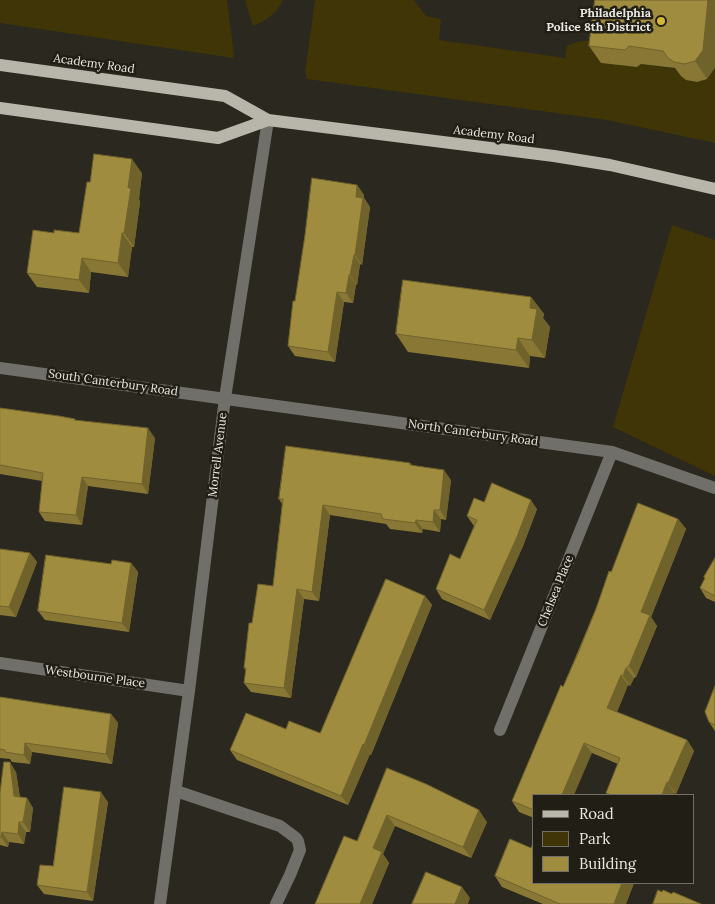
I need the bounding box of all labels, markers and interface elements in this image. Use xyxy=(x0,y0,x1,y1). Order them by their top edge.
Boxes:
place label: Philadelphia Police 8th District xyxy=(546,7,651,35)
marker: Philadelphia Police 8th District xyxy=(655,15,667,27)
street label: Academy Road xyxy=(53,51,135,77)
street label: Academy Road xyxy=(453,123,535,147)
street label: South Canterbury Road xyxy=(47,367,179,399)
street label: Morrell Avenue xyxy=(206,412,230,498)
street label: North Canterbury Road xyxy=(407,417,539,449)
street label: Chelsea Place xyxy=(535,553,577,629)
street label: Westbourne Place xyxy=(44,663,146,691)
legend xyxy=(532,794,695,884)
text: Road xyxy=(579,804,614,823)
text: Park xyxy=(579,829,610,848)
text: Building xyxy=(579,854,636,873)

